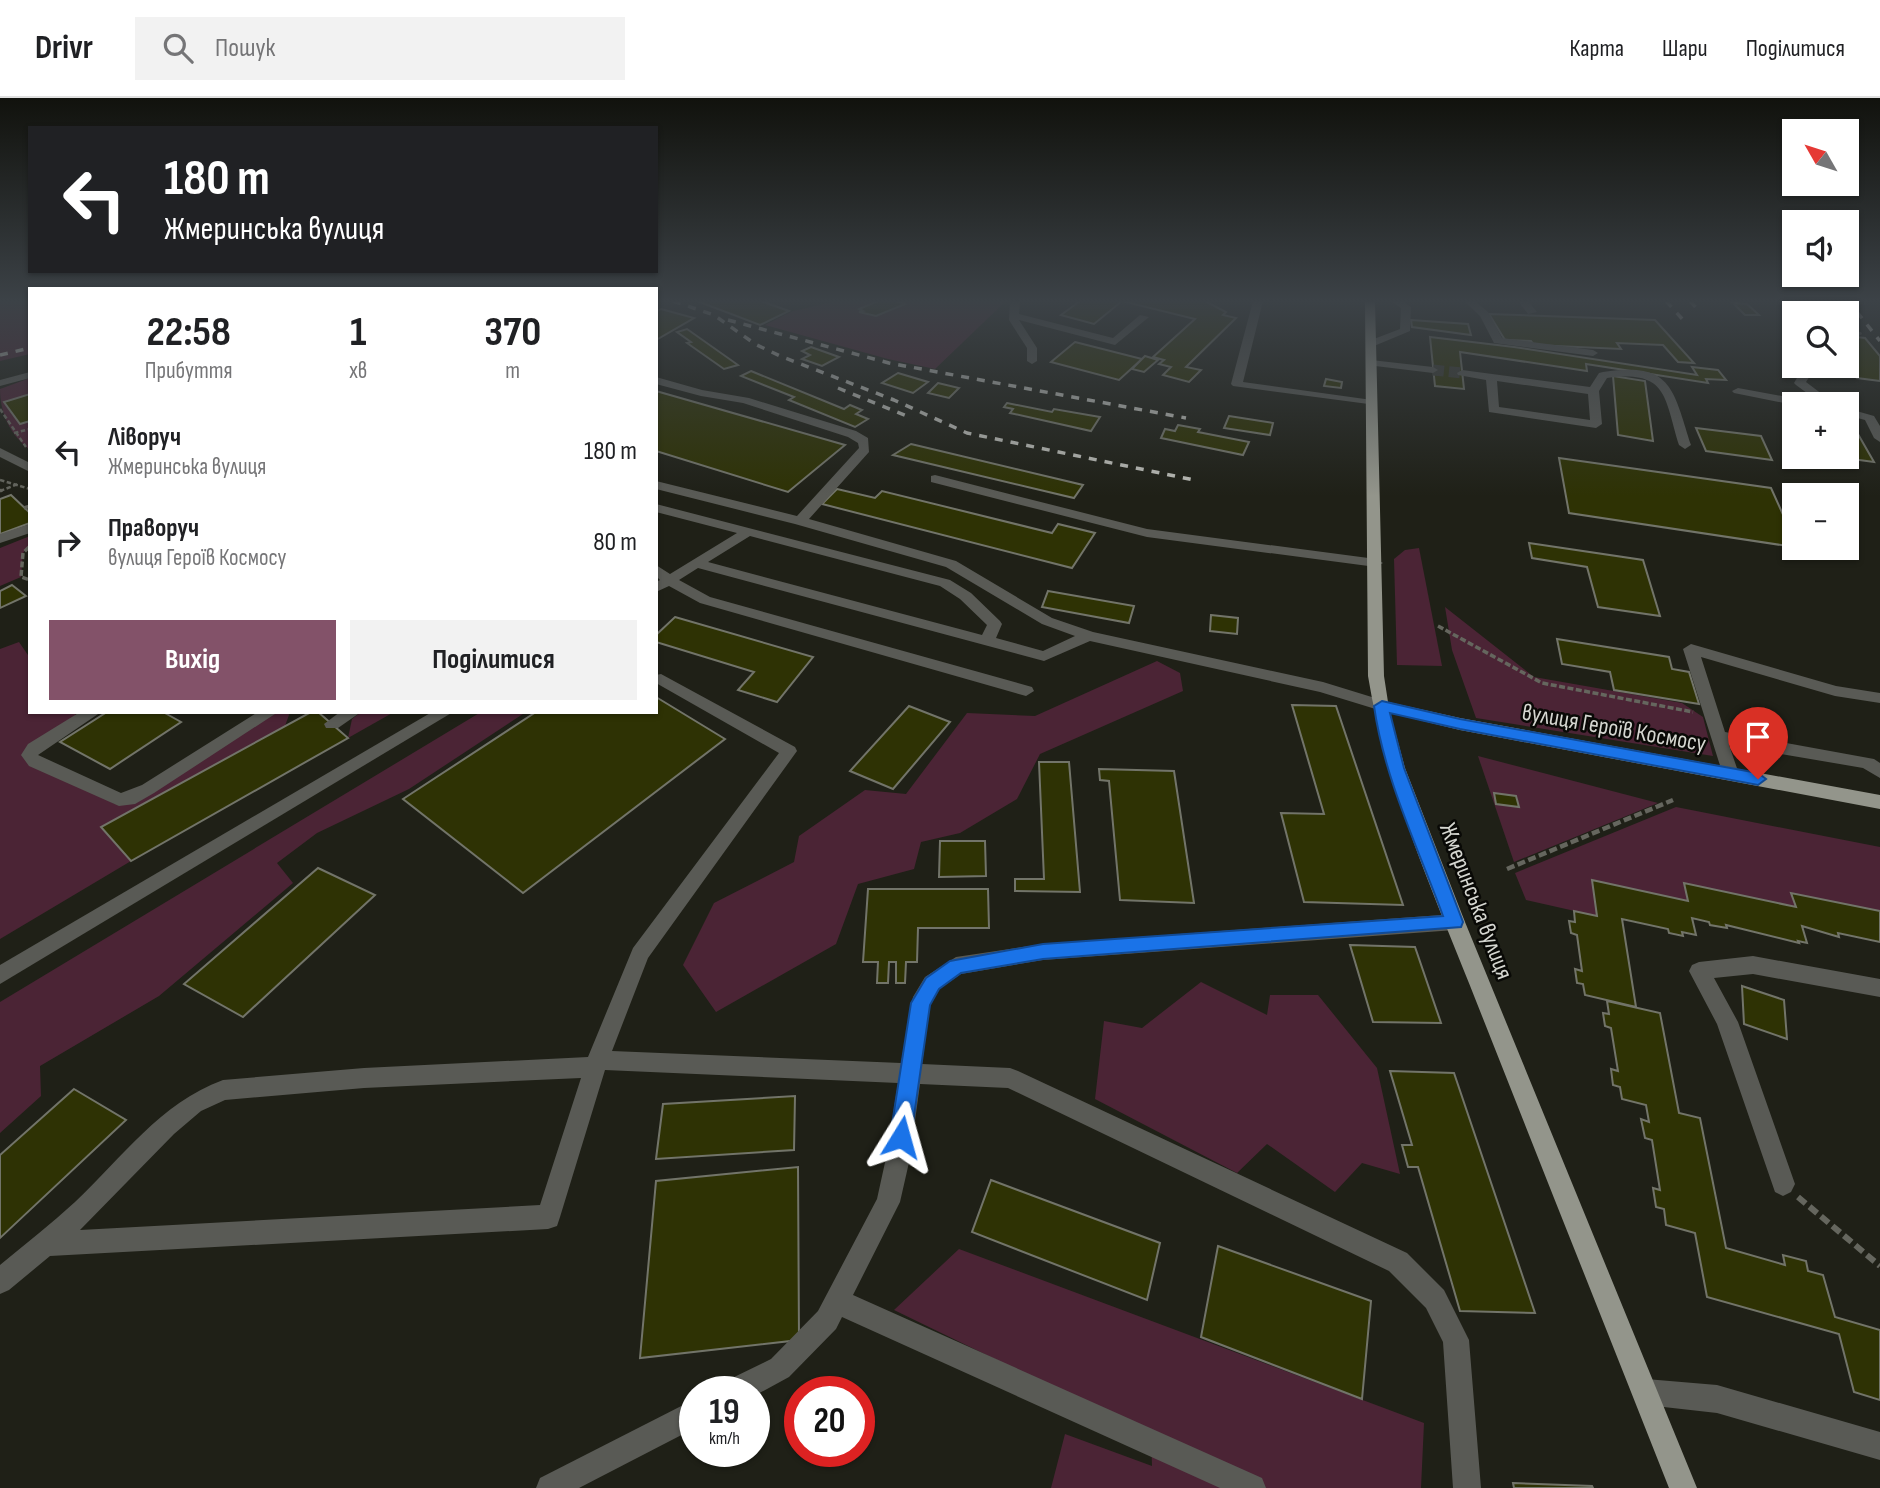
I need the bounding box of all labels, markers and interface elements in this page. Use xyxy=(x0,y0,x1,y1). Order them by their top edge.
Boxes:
search box xyxy=(135,17,625,80)
text: Drivr xyxy=(35,28,93,68)
icon: search xyxy=(159,29,197,67)
text: Пошук xyxy=(215,33,275,64)
text: Карта xyxy=(1569,34,1624,63)
text: Шари xyxy=(1662,34,1708,63)
text: Поділитися xyxy=(1746,34,1845,63)
north arrow xyxy=(1782,119,1858,196)
map controls xyxy=(1782,119,1859,560)
text: 180 m xyxy=(164,150,270,209)
icon: left xyxy=(49,154,140,245)
text: Жмеринська вулиця xyxy=(164,210,384,249)
button: sound xyxy=(1782,210,1859,287)
button: search xyxy=(1782,301,1859,378)
text: 22:58 xyxy=(146,307,231,358)
text: 1 xyxy=(350,307,367,358)
text: 370 xyxy=(484,307,541,358)
text: Прибуття xyxy=(145,357,232,385)
text: хв xyxy=(349,357,367,385)
text: m xyxy=(505,357,520,385)
button: + xyxy=(1782,392,1859,469)
text: Ліворуч xyxy=(108,422,181,453)
icon: left xyxy=(49,433,87,471)
text: 180 m xyxy=(584,436,637,467)
text: Жмеринська вулиця xyxy=(108,453,266,481)
button: − xyxy=(1782,483,1859,560)
text: Праворуч xyxy=(108,513,199,544)
icon: right xyxy=(49,524,87,562)
text: 80 m xyxy=(593,527,637,558)
text: вулиця Героїв Космосу xyxy=(108,544,286,572)
button: Вихід xyxy=(49,620,336,700)
button: Поділитися xyxy=(350,620,637,700)
street label: вулиця Героїв Космосу xyxy=(1520,698,1708,758)
pin xyxy=(1728,707,1788,779)
icon: arrive xyxy=(1739,718,1777,756)
street label: Жмеринська вулиця xyxy=(1433,819,1519,983)
position arrow xyxy=(864,1100,938,1174)
speed limit sign: 20 xyxy=(784,1376,875,1467)
text: 19 xyxy=(709,1391,740,1434)
text: km/h xyxy=(709,1428,740,1449)

